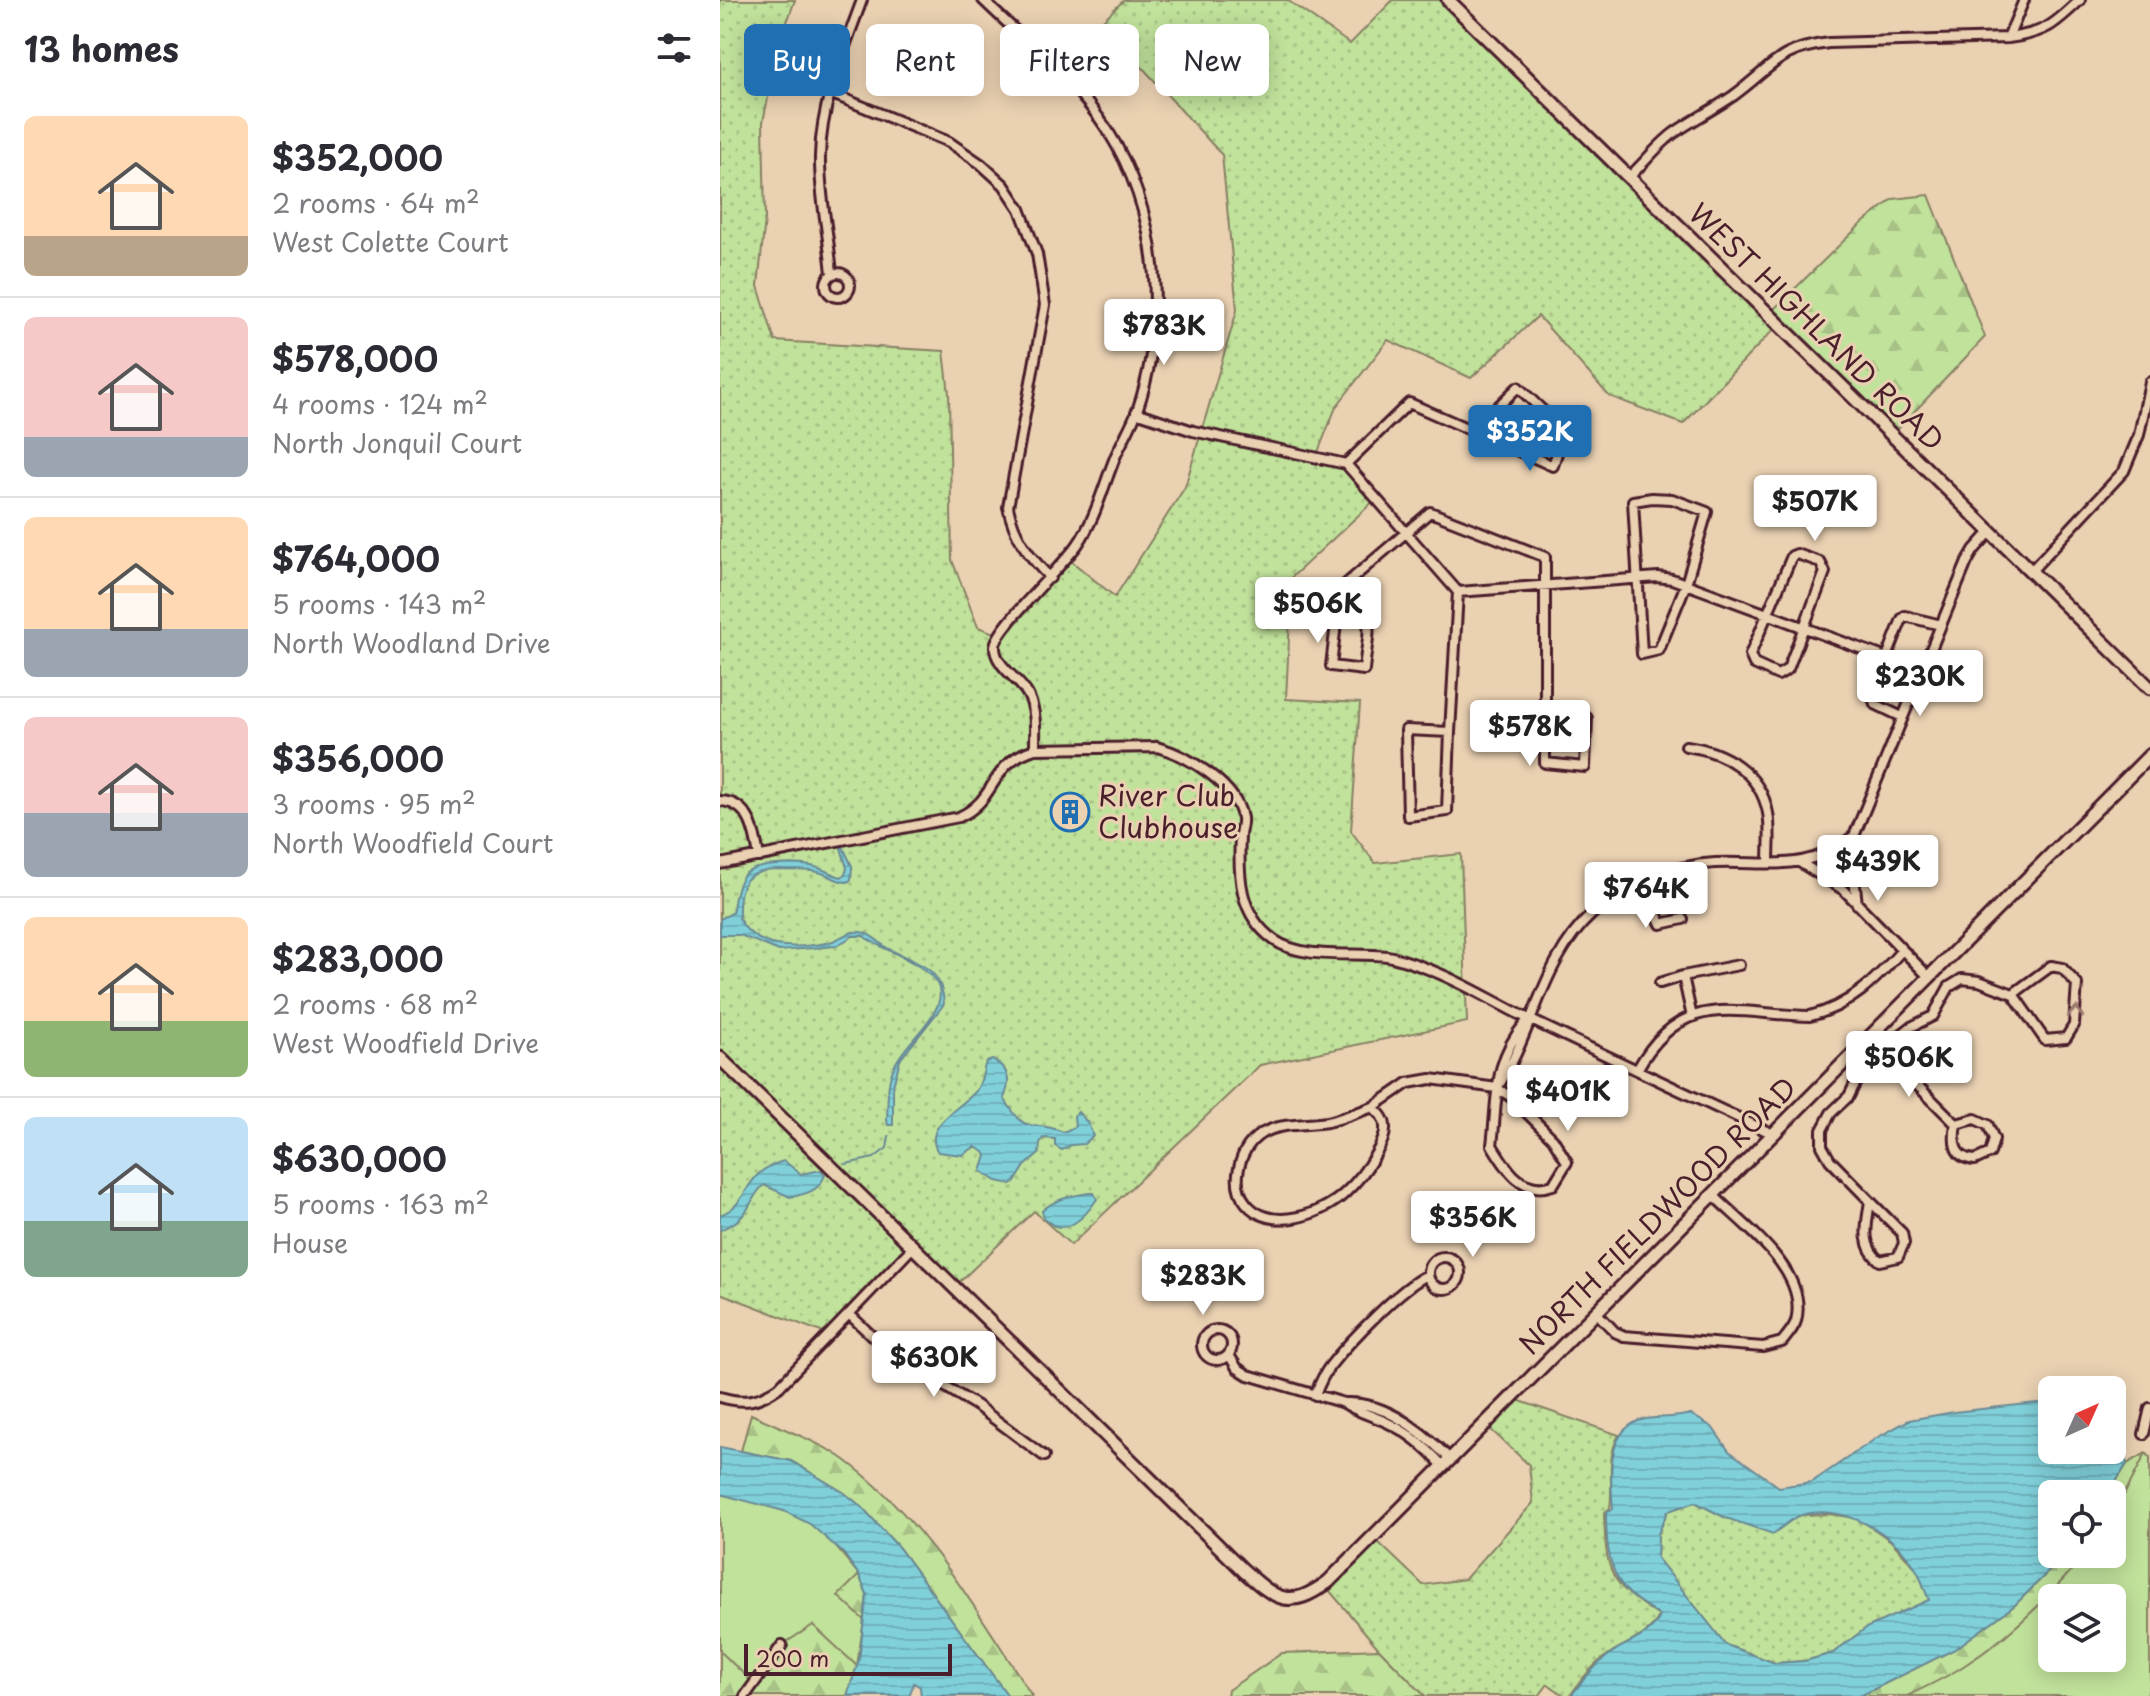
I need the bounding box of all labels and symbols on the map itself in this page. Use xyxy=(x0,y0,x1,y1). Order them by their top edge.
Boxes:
street label: WEST HIGHLAND ROAD xyxy=(1679,192,1955,460)
pin: $783K xyxy=(1108,299,1220,367)
pin: $352K xyxy=(1474,405,1586,473)
pin: $507K xyxy=(1759,475,1871,543)
pin: $506K xyxy=(1262,577,1374,645)
pin: $230K xyxy=(1864,650,1976,718)
pin: $578K xyxy=(1474,700,1586,768)
place label: River Club Clubhouse xyxy=(1098,773,1238,848)
building icon: River Club Clubhouse xyxy=(1049,791,1091,833)
pin: $439K xyxy=(1822,835,1934,903)
pin: $764K xyxy=(1590,862,1702,930)
one-way arrow xyxy=(2067,1005,2084,1018)
pin: $506K xyxy=(1853,1031,1965,1099)
pin: $401K xyxy=(1512,1065,1624,1133)
street label: NORTH FIELDWOOD ROAD xyxy=(1508,1066,1806,1364)
pin: $356K xyxy=(1417,1191,1529,1259)
pin: $283K xyxy=(1147,1249,1259,1317)
pin: $630K xyxy=(878,1331,990,1399)
north arrow xyxy=(2038,1376,2126,1464)
scale bar xyxy=(744,1640,952,1676)

